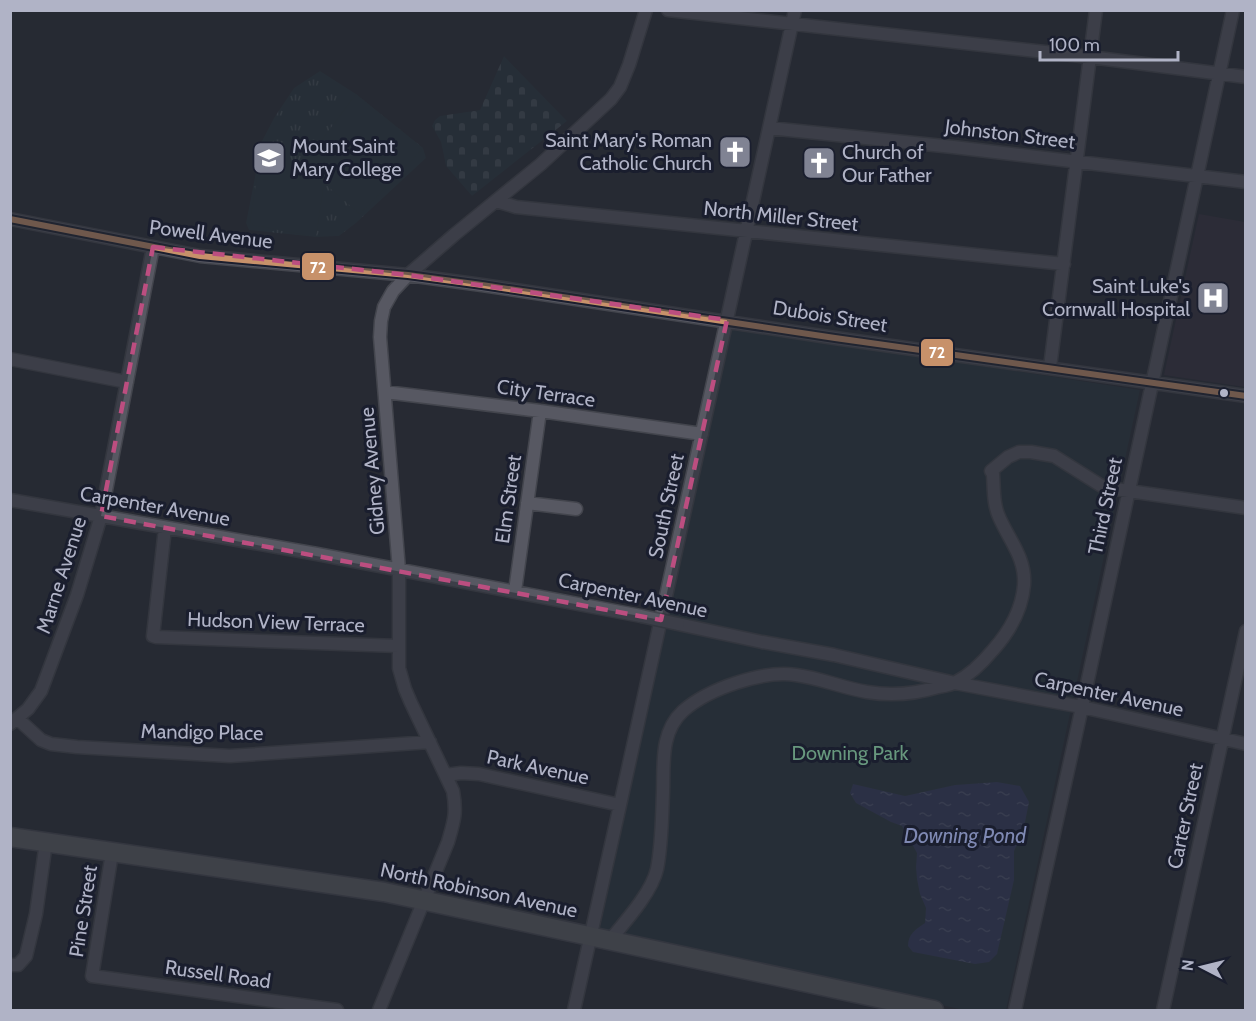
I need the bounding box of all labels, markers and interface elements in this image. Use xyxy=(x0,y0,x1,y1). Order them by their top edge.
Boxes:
scale bar xyxy=(1040,24,1178,62)
text: 100 m xyxy=(1049,34,1100,56)
street label: Johnston Street xyxy=(943,114,1077,154)
place label: Saint Mary's Roman Catholic Church xyxy=(545,128,712,175)
place label: Mount Saint Mary College xyxy=(292,134,401,181)
church icon: Saint Mary's Roman Catholic Church xyxy=(717,134,753,170)
school or university icon: Mount Saint Mary College xyxy=(251,140,287,176)
place label: Church of Our Father xyxy=(842,140,932,187)
church icon: Church of Our Father xyxy=(801,145,837,181)
street label: North Miller Street xyxy=(703,196,860,236)
street label: Powell Avenue xyxy=(148,215,274,253)
line badge: 72 xyxy=(301,252,335,281)
text: 72 xyxy=(310,258,326,277)
place label: Saint Luke's Cornwall Hospital xyxy=(1042,274,1190,321)
hospital icon: Saint Luke's Cornwall Hospital xyxy=(1195,280,1231,316)
street label: Dubois Street xyxy=(771,295,889,337)
line badge: 72 xyxy=(920,338,954,367)
text: 72 xyxy=(929,343,945,362)
street label: City Terrace xyxy=(495,374,597,412)
unlabelled marker xyxy=(1218,387,1230,399)
street label: Gidney Avenue xyxy=(354,406,390,536)
street label: South Street xyxy=(643,451,689,561)
street label: Elm Street xyxy=(490,453,526,545)
street label: Third Street xyxy=(1083,455,1127,557)
street label: Carpenter Avenue xyxy=(78,481,232,531)
street label: Marne Avenue xyxy=(31,514,91,636)
street label: Carpenter Avenue xyxy=(556,567,710,623)
street label: Hudson View Terrace xyxy=(187,607,365,637)
street label: Carpenter Avenue xyxy=(1032,666,1186,722)
street label: Mandigo Place xyxy=(141,719,263,745)
park label: Downing Park xyxy=(792,741,908,765)
street label: Park Avenue xyxy=(485,744,591,790)
street label: Carter Street xyxy=(1162,761,1208,871)
water label: Downing Pond xyxy=(904,823,1027,848)
street label: North Robinson Avenue xyxy=(378,857,580,923)
street label: Pine Street xyxy=(64,863,102,959)
north arrow xyxy=(1172,937,1232,997)
street label: Russell Road xyxy=(164,955,272,993)
text: N xyxy=(1177,958,1198,972)

